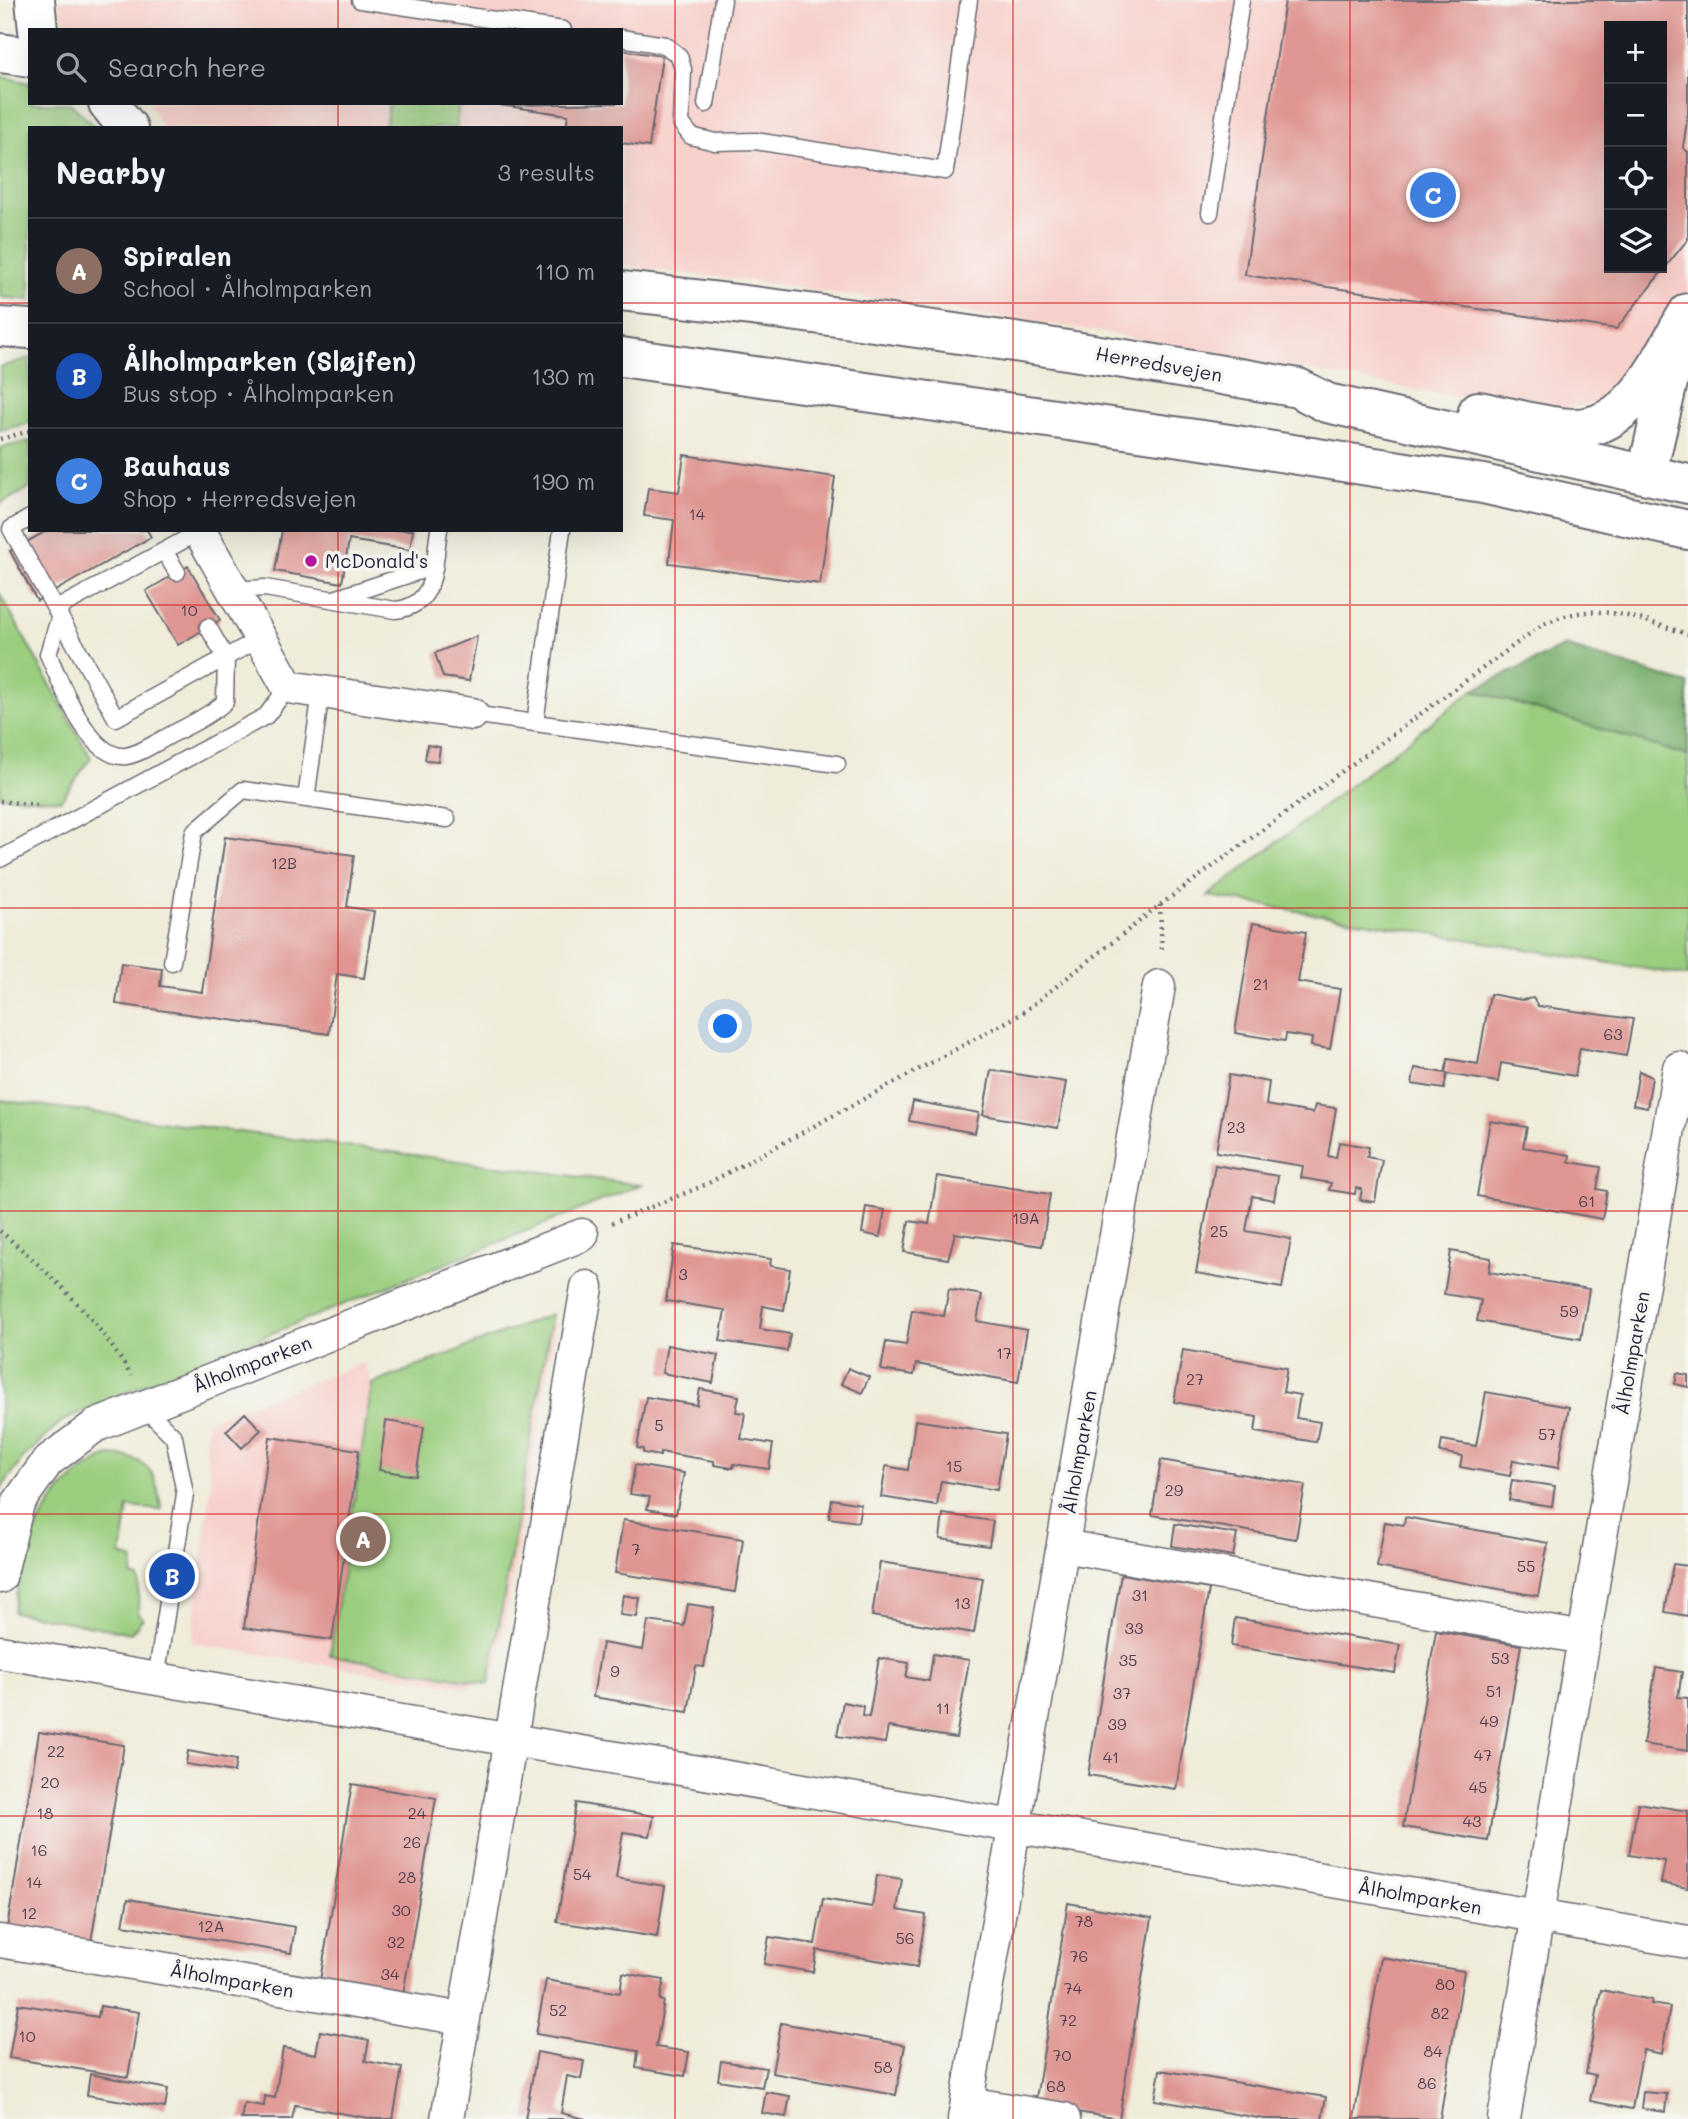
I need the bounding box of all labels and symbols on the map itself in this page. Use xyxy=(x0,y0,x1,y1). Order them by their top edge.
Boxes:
pin: C xyxy=(1410,169,1456,221)
street label: Herredsvejen xyxy=(1094,340,1224,387)
house number: 14 xyxy=(689,503,706,524)
place label: McDonald's xyxy=(325,548,428,573)
marker: McDonald's xyxy=(303,553,319,569)
house number: 10 xyxy=(180,599,198,620)
house number: 12B xyxy=(271,852,297,873)
house number: 21 xyxy=(1253,973,1269,994)
your location xyxy=(708,1009,742,1043)
house number: 63 xyxy=(1603,1023,1623,1044)
house number: 23 xyxy=(1227,1116,1245,1137)
house number: 61 xyxy=(1579,1190,1595,1211)
house number: 19A xyxy=(1012,1207,1040,1228)
house number: 25 xyxy=(1210,1220,1228,1241)
house number: 3 xyxy=(678,1263,688,1284)
street label: Ålholmparken xyxy=(1608,1289,1655,1417)
house number: 59 xyxy=(1560,1300,1578,1321)
street label: Ålholmparken xyxy=(189,1329,315,1398)
house number: 17 xyxy=(996,1342,1012,1363)
house number: 27 xyxy=(1186,1368,1204,1389)
street label: Ålholmparken xyxy=(1055,1388,1102,1516)
house number: 5 xyxy=(654,1414,664,1435)
house number: 57 xyxy=(1538,1423,1556,1444)
house number: 15 xyxy=(946,1455,962,1476)
house number: 29 xyxy=(1165,1479,1183,1500)
pin: A xyxy=(340,1513,386,1565)
house number: 7 xyxy=(632,1538,641,1559)
pin: B xyxy=(149,1550,195,1602)
house number: 55 xyxy=(1517,1555,1535,1576)
house number: 31 xyxy=(1132,1584,1148,1605)
house number: 13 xyxy=(954,1592,970,1613)
house number: 33 xyxy=(1125,1617,1143,1638)
house number: 53 xyxy=(1491,1647,1509,1668)
house number: 35 xyxy=(1119,1649,1137,1670)
house number: 9 xyxy=(610,1660,620,1681)
house number: 51 xyxy=(1486,1680,1502,1701)
house number: 37 xyxy=(1113,1682,1131,1703)
house number: 11 xyxy=(936,1697,950,1718)
house number: 49 xyxy=(1480,1710,1498,1731)
house number: 39 xyxy=(1108,1713,1126,1734)
house number: 22 xyxy=(47,1740,65,1761)
house number: 47 xyxy=(1474,1744,1492,1765)
house number: 41 xyxy=(1103,1746,1119,1767)
house number: 20 xyxy=(41,1771,60,1792)
house number: 45 xyxy=(1469,1776,1487,1797)
house number: 18 xyxy=(37,1802,54,1823)
house number: 24 xyxy=(408,1802,427,1823)
house number: 43 xyxy=(1463,1810,1481,1831)
house number: 26 xyxy=(403,1831,421,1852)
house number: 16 xyxy=(31,1839,47,1860)
house number: 54 xyxy=(573,1863,592,1884)
house number: 28 xyxy=(398,1866,417,1887)
house number: 14 xyxy=(26,1871,43,1892)
street label: Ålholmparken xyxy=(1356,1873,1484,1920)
house number: 30 xyxy=(391,1899,411,1920)
house number: 12 xyxy=(21,1902,37,1923)
house number: 78 xyxy=(1075,1910,1094,1931)
house number: 12A xyxy=(197,1915,225,1936)
house number: 56 xyxy=(896,1927,915,1948)
house number: 32 xyxy=(387,1931,405,1952)
house number: 76 xyxy=(1070,1945,1088,1966)
street label: Ålholmparken xyxy=(168,1956,296,2003)
house number: 34 xyxy=(381,1963,400,1984)
house number: 80 xyxy=(1435,1973,1455,1994)
house number: 74 xyxy=(1064,1977,1083,1998)
house number: 52 xyxy=(549,1999,567,2020)
house number: 82 xyxy=(1431,2002,1449,2023)
house number: 72 xyxy=(1059,2009,1077,2030)
house number: 10 xyxy=(18,2025,36,2046)
house number: 84 xyxy=(1423,2040,1443,2061)
house number: 70 xyxy=(1053,2044,1072,2065)
house number: 58 xyxy=(873,2056,893,2077)
house number: 86 xyxy=(1417,2072,1437,2093)
house number: 68 xyxy=(1046,2075,1066,2096)

